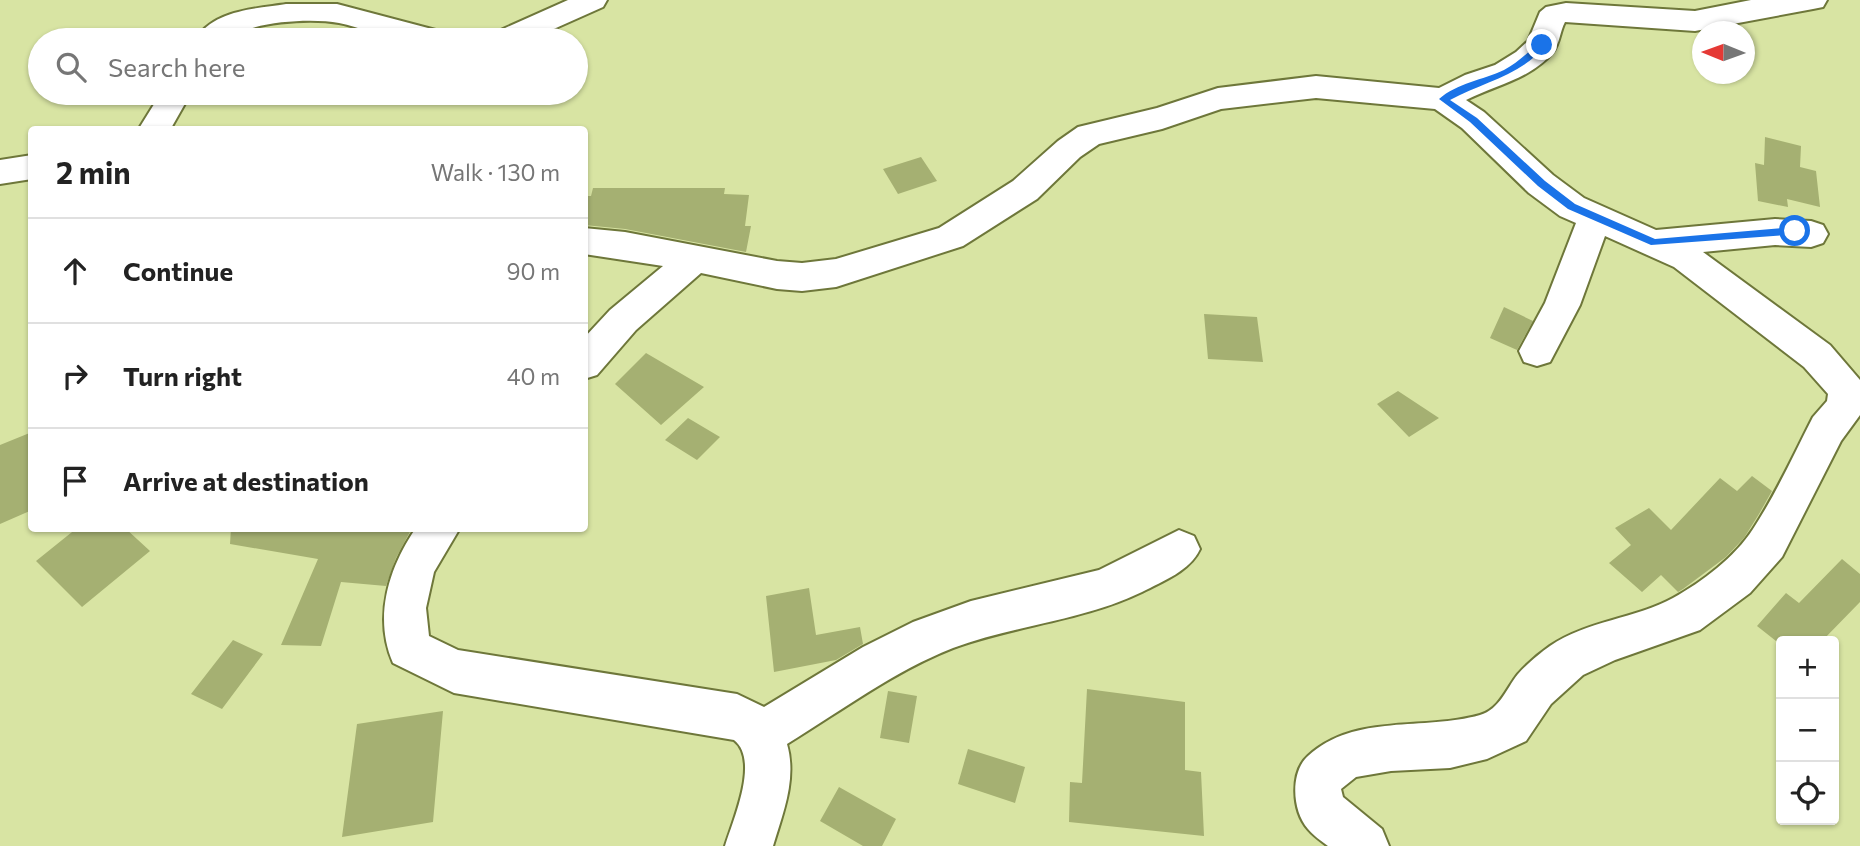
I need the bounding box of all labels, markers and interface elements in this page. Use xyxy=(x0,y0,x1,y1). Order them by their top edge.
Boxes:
north arrow xyxy=(1692,21,1755,84)
search box xyxy=(28,28,588,105)
route end xyxy=(1526,29,1557,60)
icon: search xyxy=(52,48,90,86)
text: Search here xyxy=(108,51,246,82)
text: 2 min xyxy=(56,153,131,190)
text: Walk · 130 m xyxy=(431,158,560,186)
route start xyxy=(1779,215,1810,246)
icon: ahead xyxy=(56,252,94,290)
text: Continue xyxy=(123,255,233,286)
text: 90 m xyxy=(507,257,560,285)
icon: right xyxy=(56,357,94,395)
text: Turn right xyxy=(123,360,242,391)
text: 40 m xyxy=(507,362,560,390)
icon: arrive xyxy=(56,462,94,500)
text: Arrive at destination xyxy=(123,465,369,496)
map controls xyxy=(1776,636,1839,825)
button: + xyxy=(1776,636,1839,699)
button: − xyxy=(1776,699,1839,762)
button: locate xyxy=(1776,762,1839,825)

